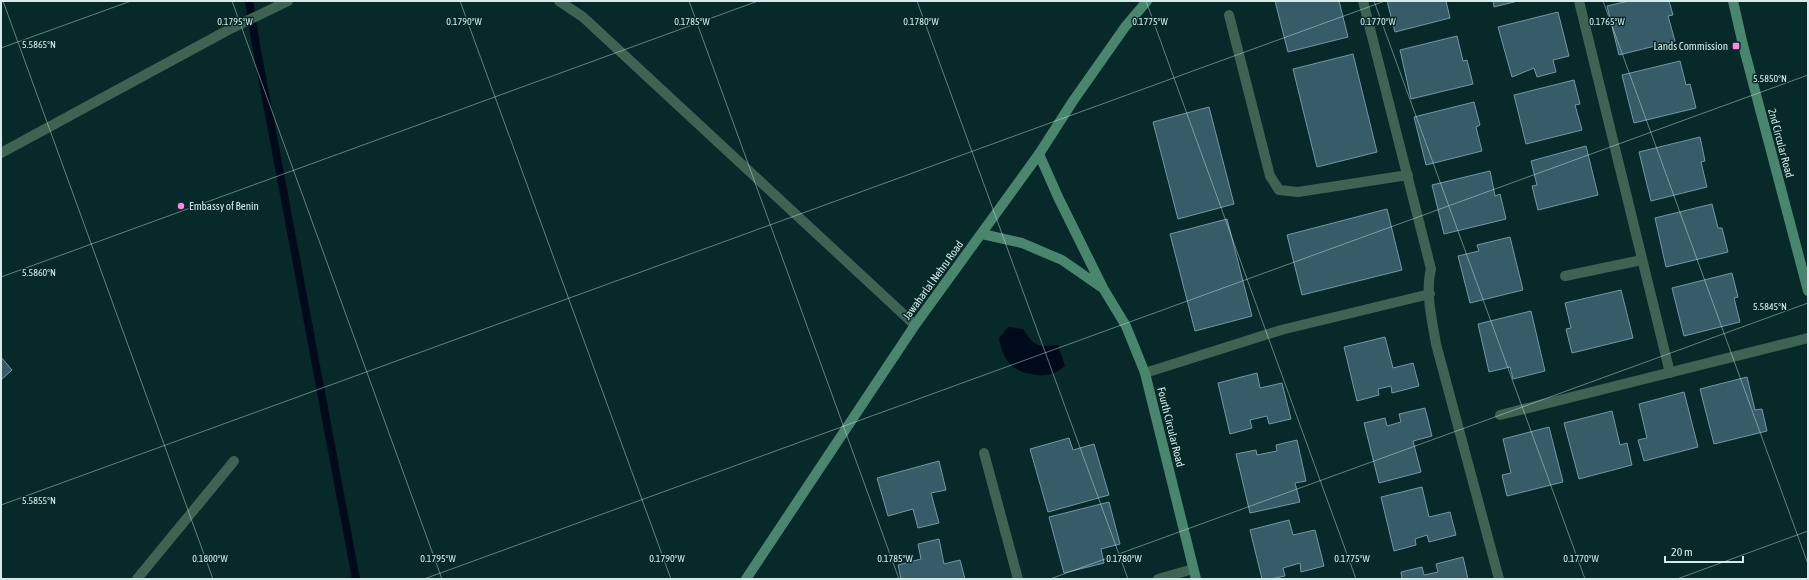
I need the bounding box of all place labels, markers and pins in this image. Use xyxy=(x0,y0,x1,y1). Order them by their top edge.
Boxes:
place label: Lands Commission xyxy=(1653,40,1728,52)
marker: Lands Commission xyxy=(1731,41,1741,51)
place label: Embassy of Benin xyxy=(189,200,259,212)
marker: Embassy of Benin xyxy=(176,201,186,211)

